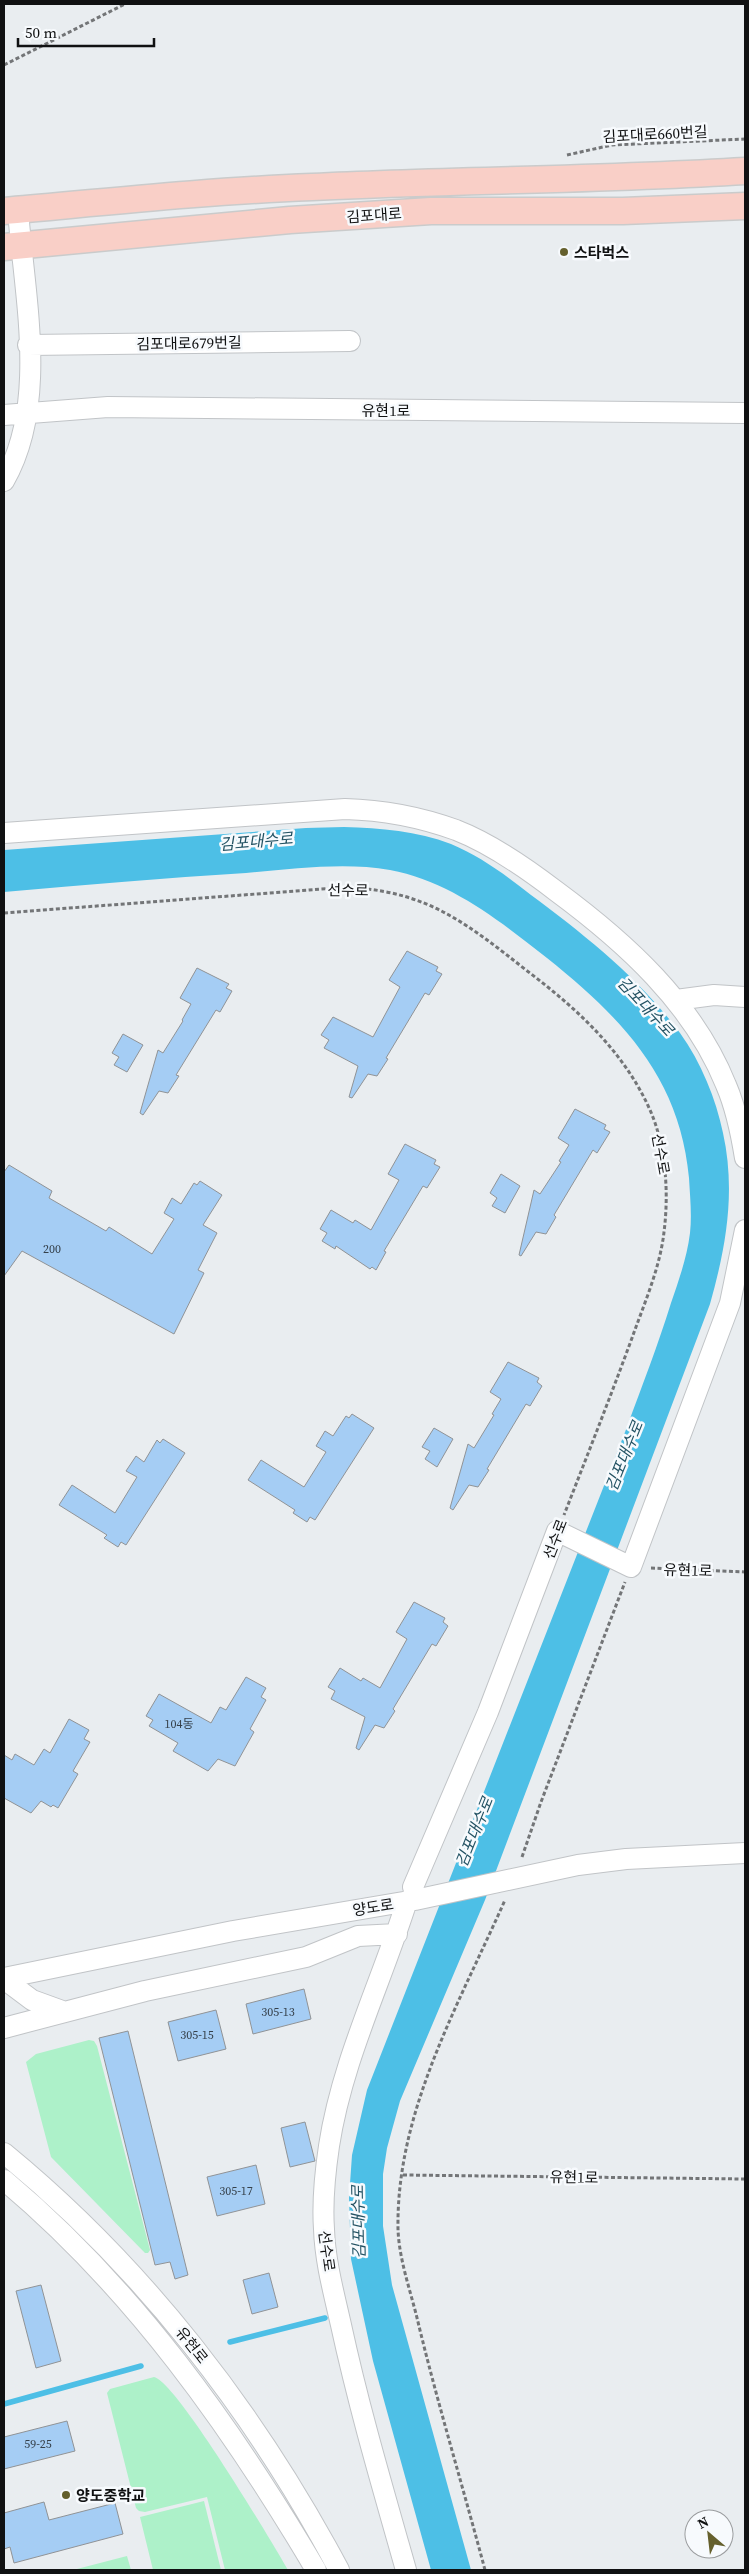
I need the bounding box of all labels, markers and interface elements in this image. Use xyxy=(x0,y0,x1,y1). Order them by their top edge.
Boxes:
scale bar xyxy=(18,15,154,47)
text: 50 m xyxy=(25,22,57,43)
street label: 김포대로660번길 xyxy=(602,121,708,147)
street label: 김포대로 xyxy=(346,203,402,227)
place label: 스타벅스 xyxy=(574,242,629,263)
marker: 스타벅스 xyxy=(558,246,570,258)
street label: 김포대로679번길 xyxy=(136,332,242,354)
street label: 유현1로 xyxy=(362,400,410,421)
water label: 김포대수로 xyxy=(218,827,295,855)
street label: 선수로 xyxy=(327,879,369,901)
water label: 김포대수로 xyxy=(613,972,680,1041)
street label: 선수로 xyxy=(647,1132,675,1176)
house number: 200 xyxy=(43,1241,61,1257)
water label: 김포대수로 xyxy=(600,1417,648,1494)
street label: 선수로 xyxy=(538,1516,572,1562)
street label: 유현1로 xyxy=(663,1559,713,1581)
house number: 104동 xyxy=(164,1716,194,1732)
water label: 김포대수로 xyxy=(450,1793,498,1870)
street label: 양도로 xyxy=(351,1893,395,1921)
house number: 305-13 xyxy=(261,2004,295,2020)
house number: 305-15 xyxy=(180,2027,214,2043)
street label: 유현1로 xyxy=(549,2166,599,2188)
house number: 305-17 xyxy=(219,2183,253,2199)
water label: 김포대수로 xyxy=(346,2184,370,2259)
street label: 선수로 xyxy=(314,2229,340,2273)
street label: 유현로 xyxy=(171,2322,213,2368)
house number: 59-25 xyxy=(24,2436,52,2452)
place label: 양도중학교 xyxy=(76,2485,145,2506)
marker: 양도중학교 xyxy=(60,2489,72,2501)
north arrow xyxy=(684,2509,734,2559)
text: N xyxy=(694,2511,712,2534)

